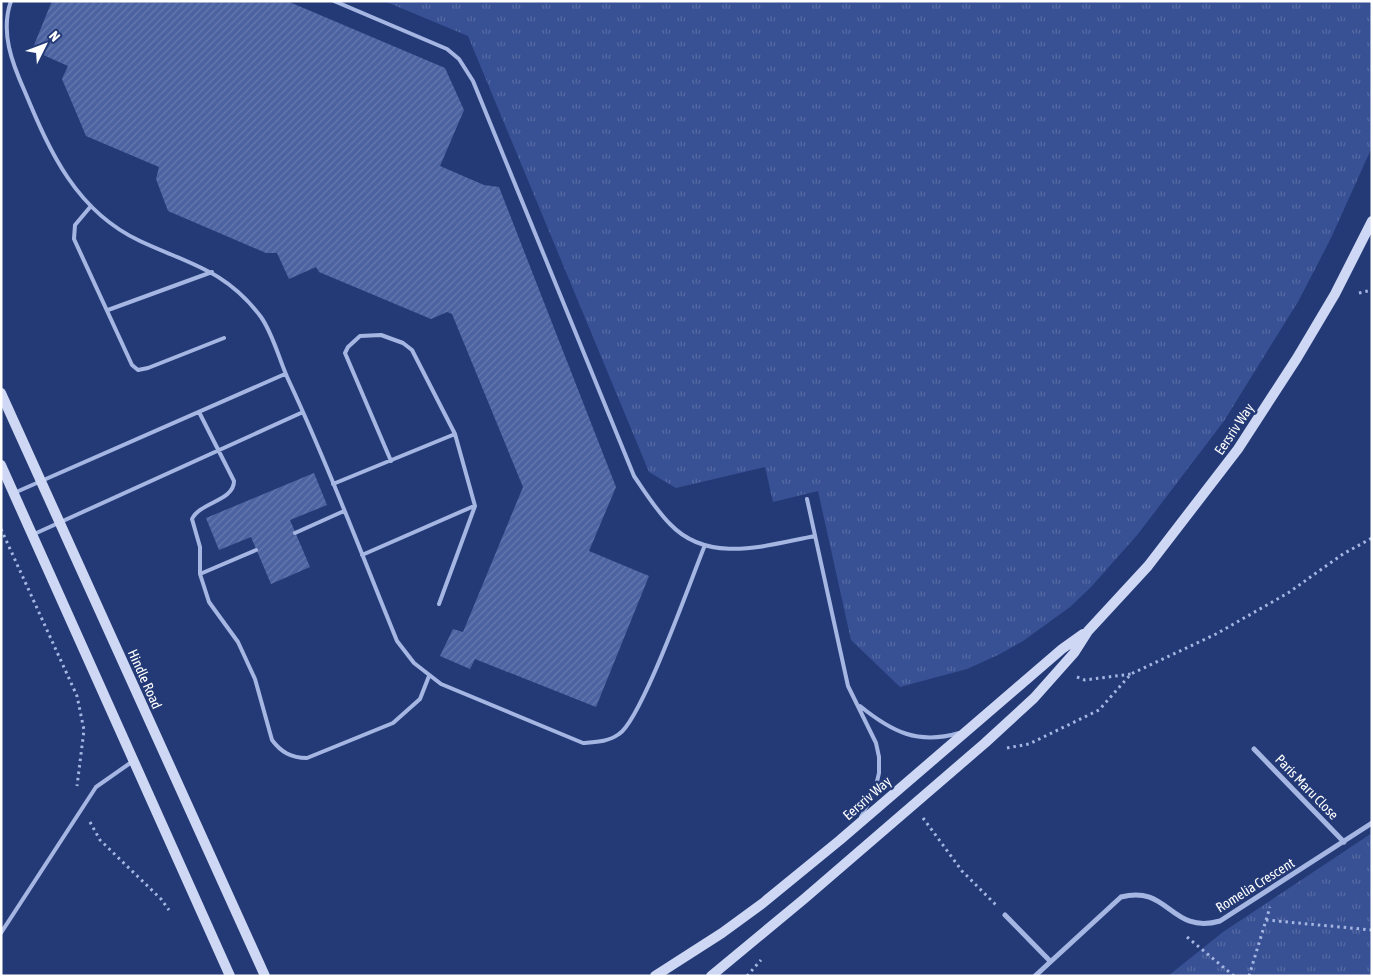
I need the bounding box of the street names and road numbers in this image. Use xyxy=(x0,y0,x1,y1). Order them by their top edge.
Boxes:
street label: Eersriv Way xyxy=(1211,400,1257,458)
street label: Hindle Road xyxy=(125,647,165,711)
street label: Paris Maru Close xyxy=(1272,751,1342,823)
street label: Eersriv Way xyxy=(840,773,894,823)
street label: Romelia Crescent xyxy=(1213,855,1297,915)

